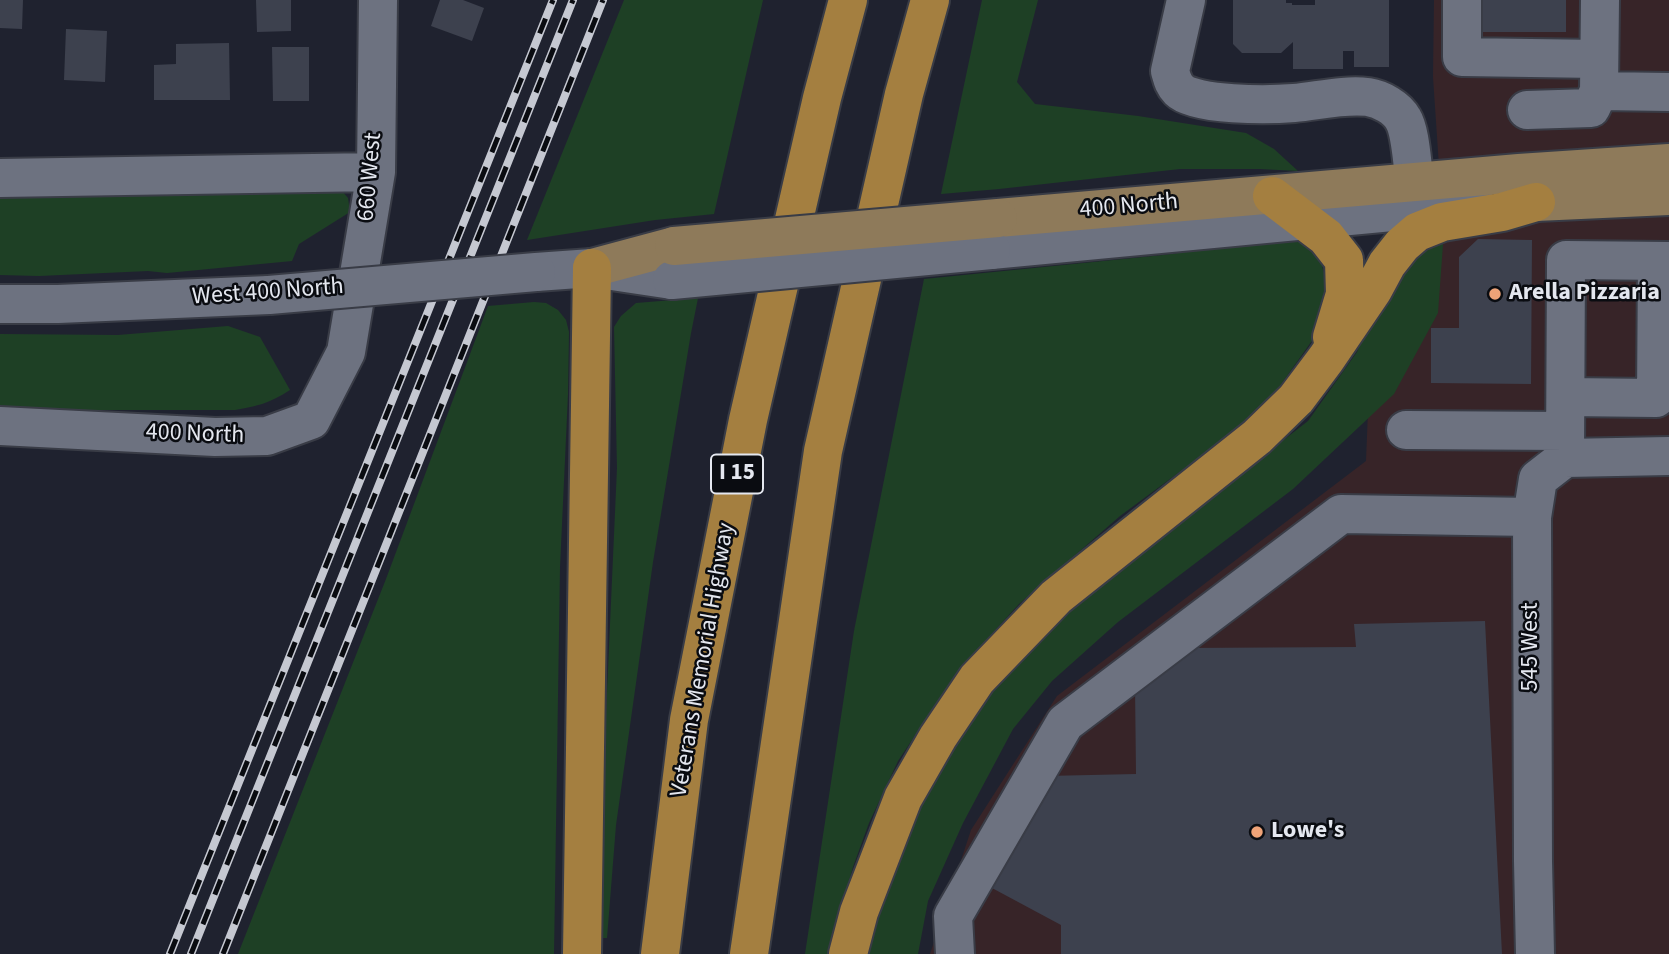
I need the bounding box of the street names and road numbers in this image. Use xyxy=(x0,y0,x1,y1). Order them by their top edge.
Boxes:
street label: 660 West xyxy=(353,131,389,223)
street label: 400 North xyxy=(1079,188,1179,226)
street label: West 400 North xyxy=(191,273,345,313)
street label: 400 North xyxy=(145,419,245,451)
road number: I 15 xyxy=(711,454,763,494)
street label: Veterans Memorial Highway xyxy=(666,521,742,799)
street label: 545 West xyxy=(1518,602,1546,692)

